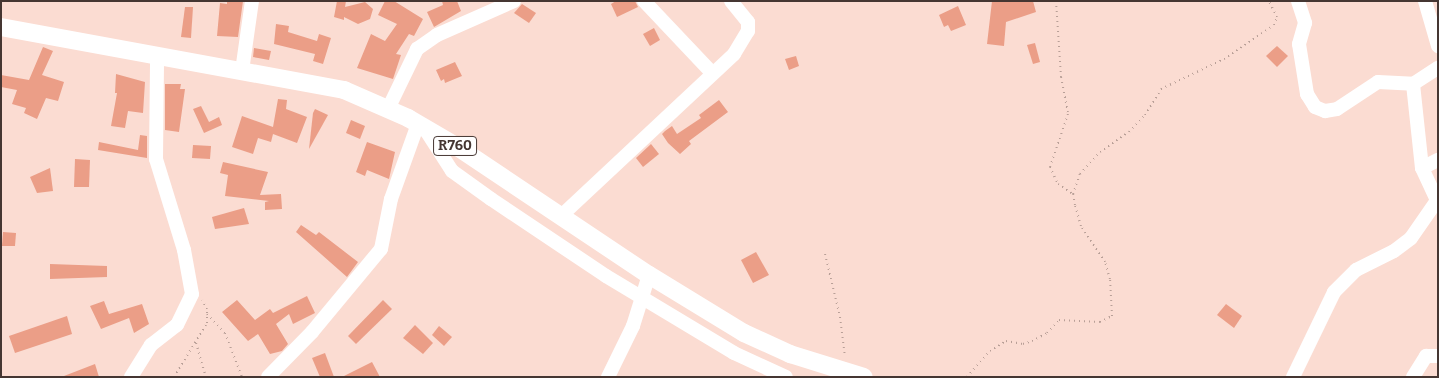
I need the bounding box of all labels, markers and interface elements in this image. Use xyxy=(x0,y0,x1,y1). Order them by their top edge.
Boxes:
road number: R760 xyxy=(432,134,478,158)

